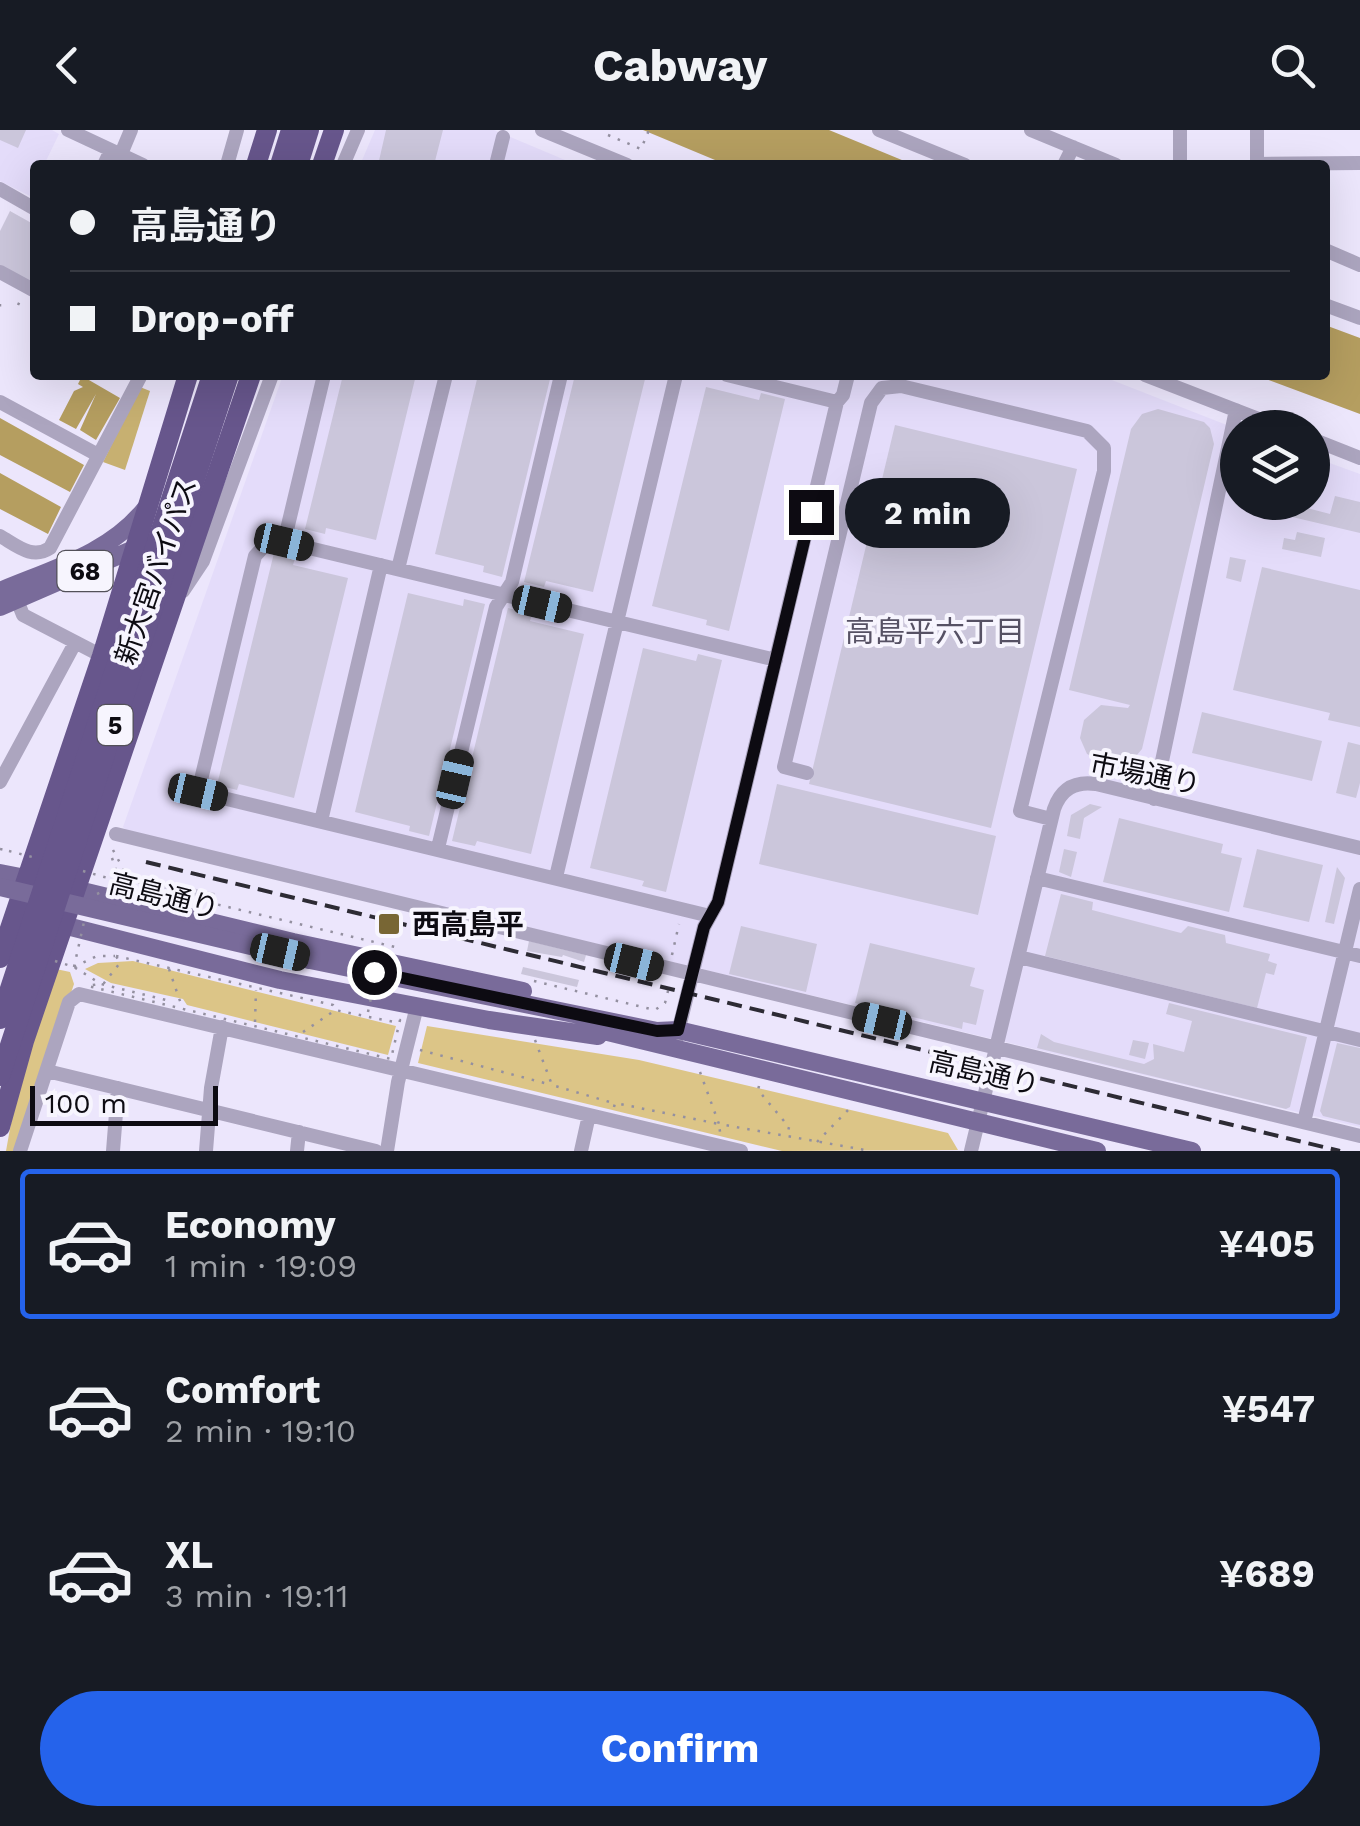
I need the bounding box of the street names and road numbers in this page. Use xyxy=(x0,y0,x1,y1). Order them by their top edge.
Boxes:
street label: 新大宮バイパス xyxy=(109,473,203,669)
road number: 68 xyxy=(58,551,112,591)
road number: 5 xyxy=(98,705,132,745)
street label: 市場通り xyxy=(1087,747,1203,801)
street label: 高島通り xyxy=(106,866,222,926)
street label: 高島通り xyxy=(926,1044,1042,1102)

